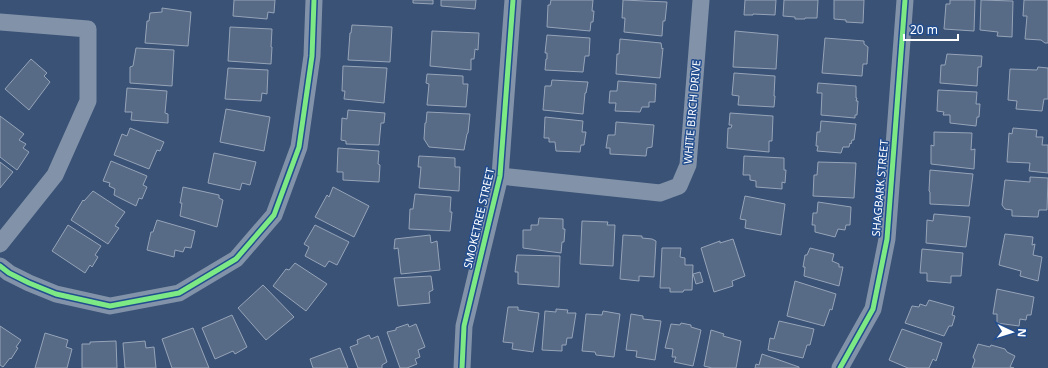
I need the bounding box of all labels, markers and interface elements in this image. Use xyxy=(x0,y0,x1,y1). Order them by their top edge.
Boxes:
scale bar xyxy=(904,16,958,42)
text: 20 m xyxy=(910,21,938,38)
street label: WHITE BIRCH DRIVE xyxy=(679,59,704,165)
street label: SHAGBARK STREET xyxy=(868,139,891,237)
street label: SMOKETREE STREET xyxy=(460,166,497,270)
north arrow xyxy=(992,312,1032,352)
text: N xyxy=(1015,328,1030,338)

